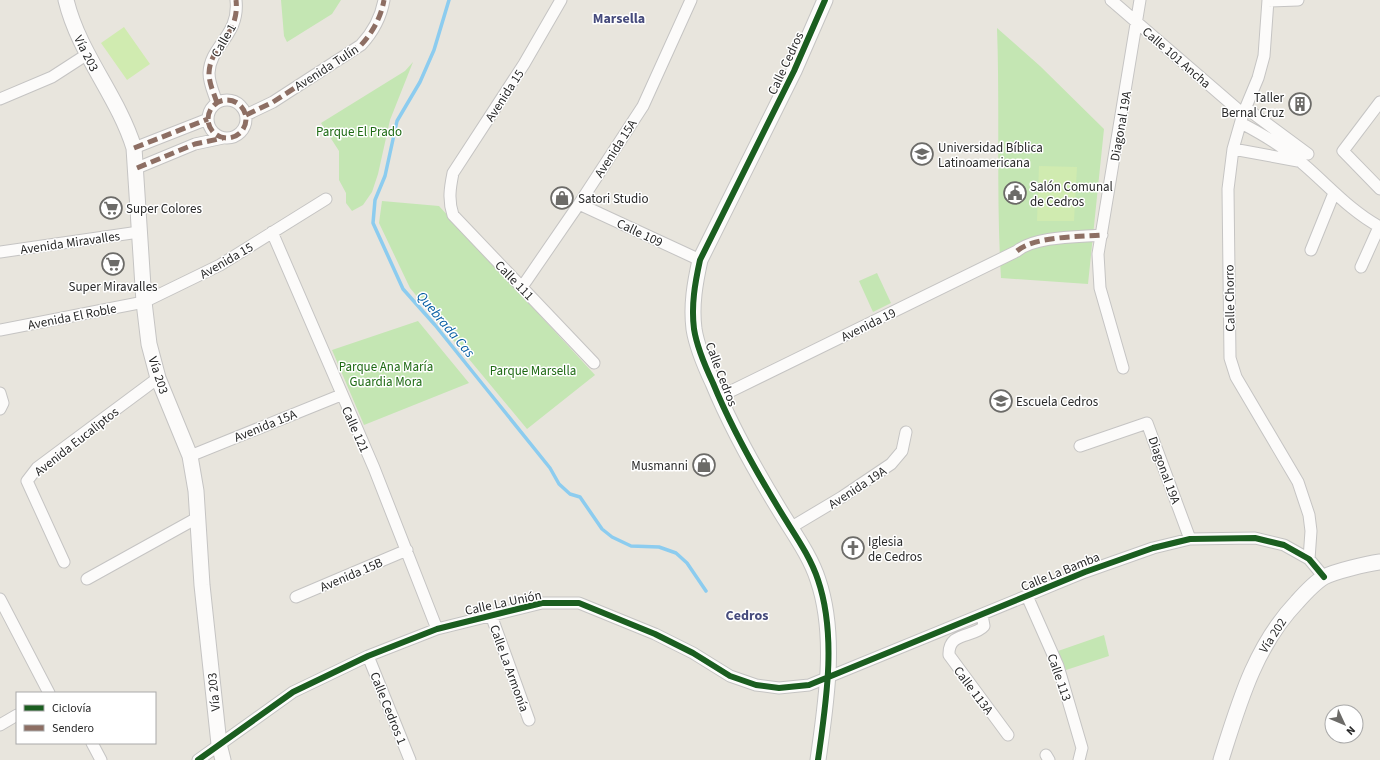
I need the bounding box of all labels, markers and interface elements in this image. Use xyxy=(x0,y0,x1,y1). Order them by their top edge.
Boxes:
district label: Marsella xyxy=(593,9,645,29)
street label: Calle 1 xyxy=(207,20,241,61)
street label: Calle 101 Ancha xyxy=(1138,23,1214,93)
street label: Calle Cedros xyxy=(763,28,809,98)
street label: Vía 203 xyxy=(69,32,103,75)
street label: Avenida Tulín xyxy=(291,40,362,95)
street label: Avenida 15 xyxy=(481,66,528,125)
street label: Diagonal 19A xyxy=(1106,89,1136,163)
place label: Taller Bernal Cruz xyxy=(1221,89,1284,122)
building icon: Taller Bernal Cruz xyxy=(1287,91,1313,117)
street label: Avenida 15A xyxy=(590,115,642,181)
park label: Parque El Prado xyxy=(316,123,402,141)
place label: Universidad Bíblica Latinoamericana xyxy=(938,139,1043,172)
school or university icon: Universidad Bíblica Latinoamericana xyxy=(909,141,935,167)
place label: Salón Comunal de Cedros xyxy=(1030,178,1113,211)
public building icon: Salón Comunal de Cedros xyxy=(1002,180,1028,206)
shop icon: Satori Studio xyxy=(549,185,575,211)
place label: Satori Studio xyxy=(578,190,648,208)
supermarket icon: Super Colores xyxy=(98,195,124,221)
place label: Super Colores xyxy=(126,200,202,218)
street label: Calle 109 xyxy=(614,214,666,251)
street label: Avenida Miravalles xyxy=(19,227,122,259)
street label: Avenida 15 xyxy=(196,238,257,283)
supermarket icon: Super Miravalles xyxy=(100,251,126,277)
street label: Calle 111 xyxy=(491,257,538,305)
street label: Calle Chorro xyxy=(1220,264,1240,332)
place label: Super Miravalles xyxy=(68,278,158,296)
water label: Quebrada Cas xyxy=(411,287,479,362)
street label: Avenida El Roble xyxy=(26,300,118,334)
street label: Avenida 19 xyxy=(838,304,899,346)
street label: Calle Cedros xyxy=(701,340,742,410)
street label: Vía 203 xyxy=(144,354,173,396)
park label: Parque Ana María Guardia Mora xyxy=(339,358,433,391)
park label: Parque Marsella xyxy=(490,362,576,380)
school or university icon: Escuela Cedros xyxy=(988,388,1014,414)
place label: Escuela Cedros xyxy=(1016,393,1099,411)
street label: Avenida Eucaliptos xyxy=(31,403,123,480)
street label: Calle 121 xyxy=(337,403,373,455)
street label: Avenida 15A xyxy=(231,405,300,447)
street label: Diagonal 19A xyxy=(1144,434,1185,508)
shop icon: Musmanni xyxy=(691,452,717,478)
place label: Musmanni xyxy=(631,457,688,475)
street label: Avenida 19A xyxy=(825,462,891,513)
place label: Iglesia de Cedros xyxy=(868,533,923,566)
church icon: Iglesia de Cedros xyxy=(840,535,866,561)
street label: Calle La Bamba xyxy=(1018,548,1103,596)
street label: Avenida 15B xyxy=(317,553,386,596)
street label: Calle La Unión xyxy=(463,586,543,620)
district label: Cedros xyxy=(726,606,768,626)
street label: Vía 202 xyxy=(1255,614,1291,657)
street label: Calle La Armonía xyxy=(485,622,533,714)
street label: Calle 113 xyxy=(1043,651,1076,703)
street label: Calle 113A xyxy=(949,663,998,719)
street label: Calle Cedros 1 xyxy=(365,669,411,747)
street label: Vía 203 xyxy=(203,672,225,712)
legend xyxy=(16,692,156,744)
text: Ciclovía xyxy=(52,700,91,717)
north arrow xyxy=(1324,704,1364,744)
text: Sendero xyxy=(52,720,94,737)
text: N xyxy=(1343,723,1359,738)

